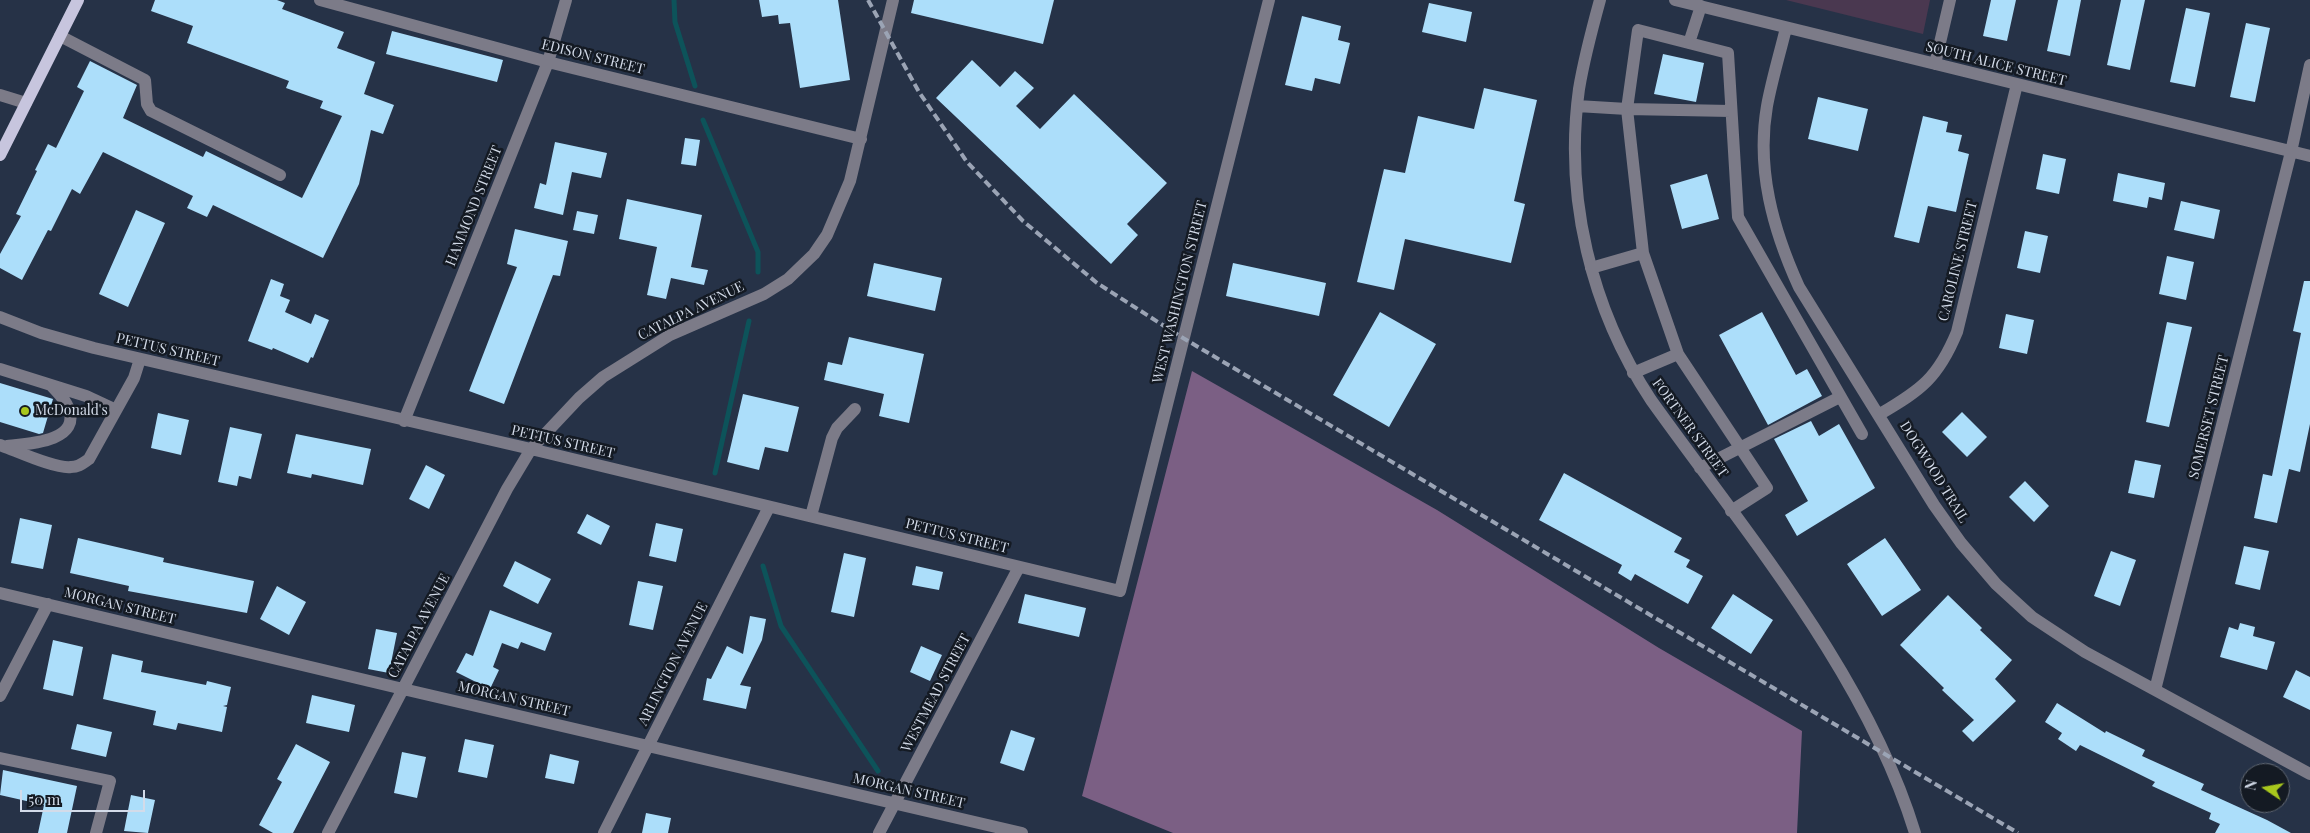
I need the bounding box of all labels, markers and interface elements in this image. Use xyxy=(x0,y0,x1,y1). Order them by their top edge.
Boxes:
street label: EDISON STREET xyxy=(540,36,646,78)
street label: SOUTH ALICE STREET xyxy=(1924,38,2068,90)
street label: HAMMOND STREET xyxy=(442,143,506,269)
street label: WEST WASHINGTON STREET xyxy=(1149,199,1211,385)
street label: CAROLINE STREET xyxy=(1935,199,1981,323)
street label: CATALPA AVENUE xyxy=(635,278,747,344)
street label: PETTUS STREET xyxy=(115,330,221,370)
street label: SOMERSET STREET xyxy=(2185,353,2233,481)
street label: FORTNER STREET xyxy=(1649,375,1731,481)
place label: McDonald's xyxy=(35,403,108,419)
marker: McDonald's xyxy=(19,405,31,417)
street label: DOGWOOD TRAIL xyxy=(1896,418,1972,526)
street label: PETTUS STREET xyxy=(510,422,616,462)
street label: PETTUS STREET xyxy=(904,515,1010,557)
street label: CATALPA AVENUE xyxy=(384,571,454,681)
street label: MORGAN STREET xyxy=(63,584,177,628)
street label: ARLINGTON AVENUE xyxy=(635,600,711,728)
street label: WESTMEAD STREET xyxy=(898,631,974,755)
street label: MORGAN STREET xyxy=(456,678,572,720)
north arrow xyxy=(2240,763,2290,813)
street label: MORGAN STREET xyxy=(851,770,967,812)
text: N xyxy=(2240,778,2261,792)
scale bar xyxy=(22,780,148,812)
text: 50 m xyxy=(28,789,60,809)

